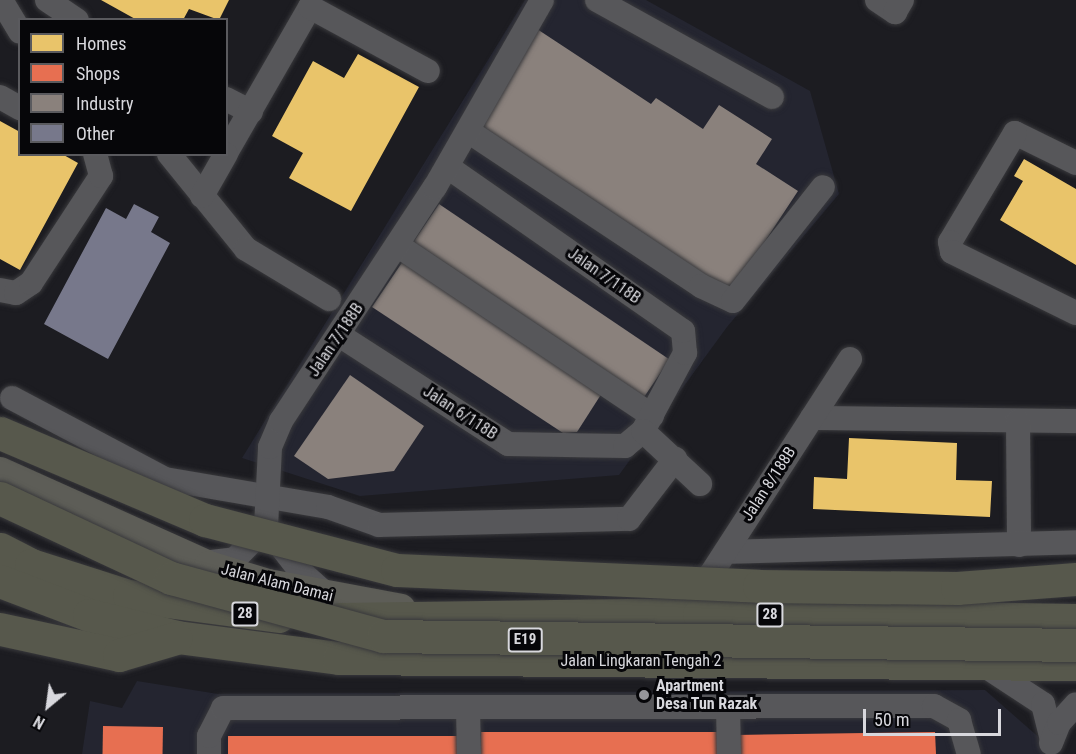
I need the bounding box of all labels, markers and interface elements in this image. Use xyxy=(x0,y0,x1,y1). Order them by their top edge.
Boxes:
legend xyxy=(18,18,228,156)
text: Homes xyxy=(76,33,126,54)
text: Shops xyxy=(76,63,120,84)
text: Industry xyxy=(76,93,134,114)
text: Other xyxy=(76,123,115,144)
street label: Jalan 7/118B xyxy=(564,244,644,308)
street label: Jalan 7/188B xyxy=(304,300,368,380)
street label: Jalan 6/118B xyxy=(419,382,501,444)
street label: Jalan 8/188B xyxy=(738,443,800,525)
street label: Jalan Alam Damai xyxy=(219,560,335,606)
road number: 28 xyxy=(230,602,260,626)
road number: 28 xyxy=(755,603,785,627)
road number: E19 xyxy=(507,628,543,652)
street label: Jalan Lingkaran Tengah 2 xyxy=(560,651,722,671)
north arrow xyxy=(18,676,78,736)
place label: Apartment Desa Tun Razak xyxy=(656,676,758,714)
marker: Apartment Desa Tun Razak xyxy=(637,688,651,702)
scale bar xyxy=(866,697,1004,735)
text: 50 m xyxy=(874,709,909,730)
text: N xyxy=(30,712,48,733)

